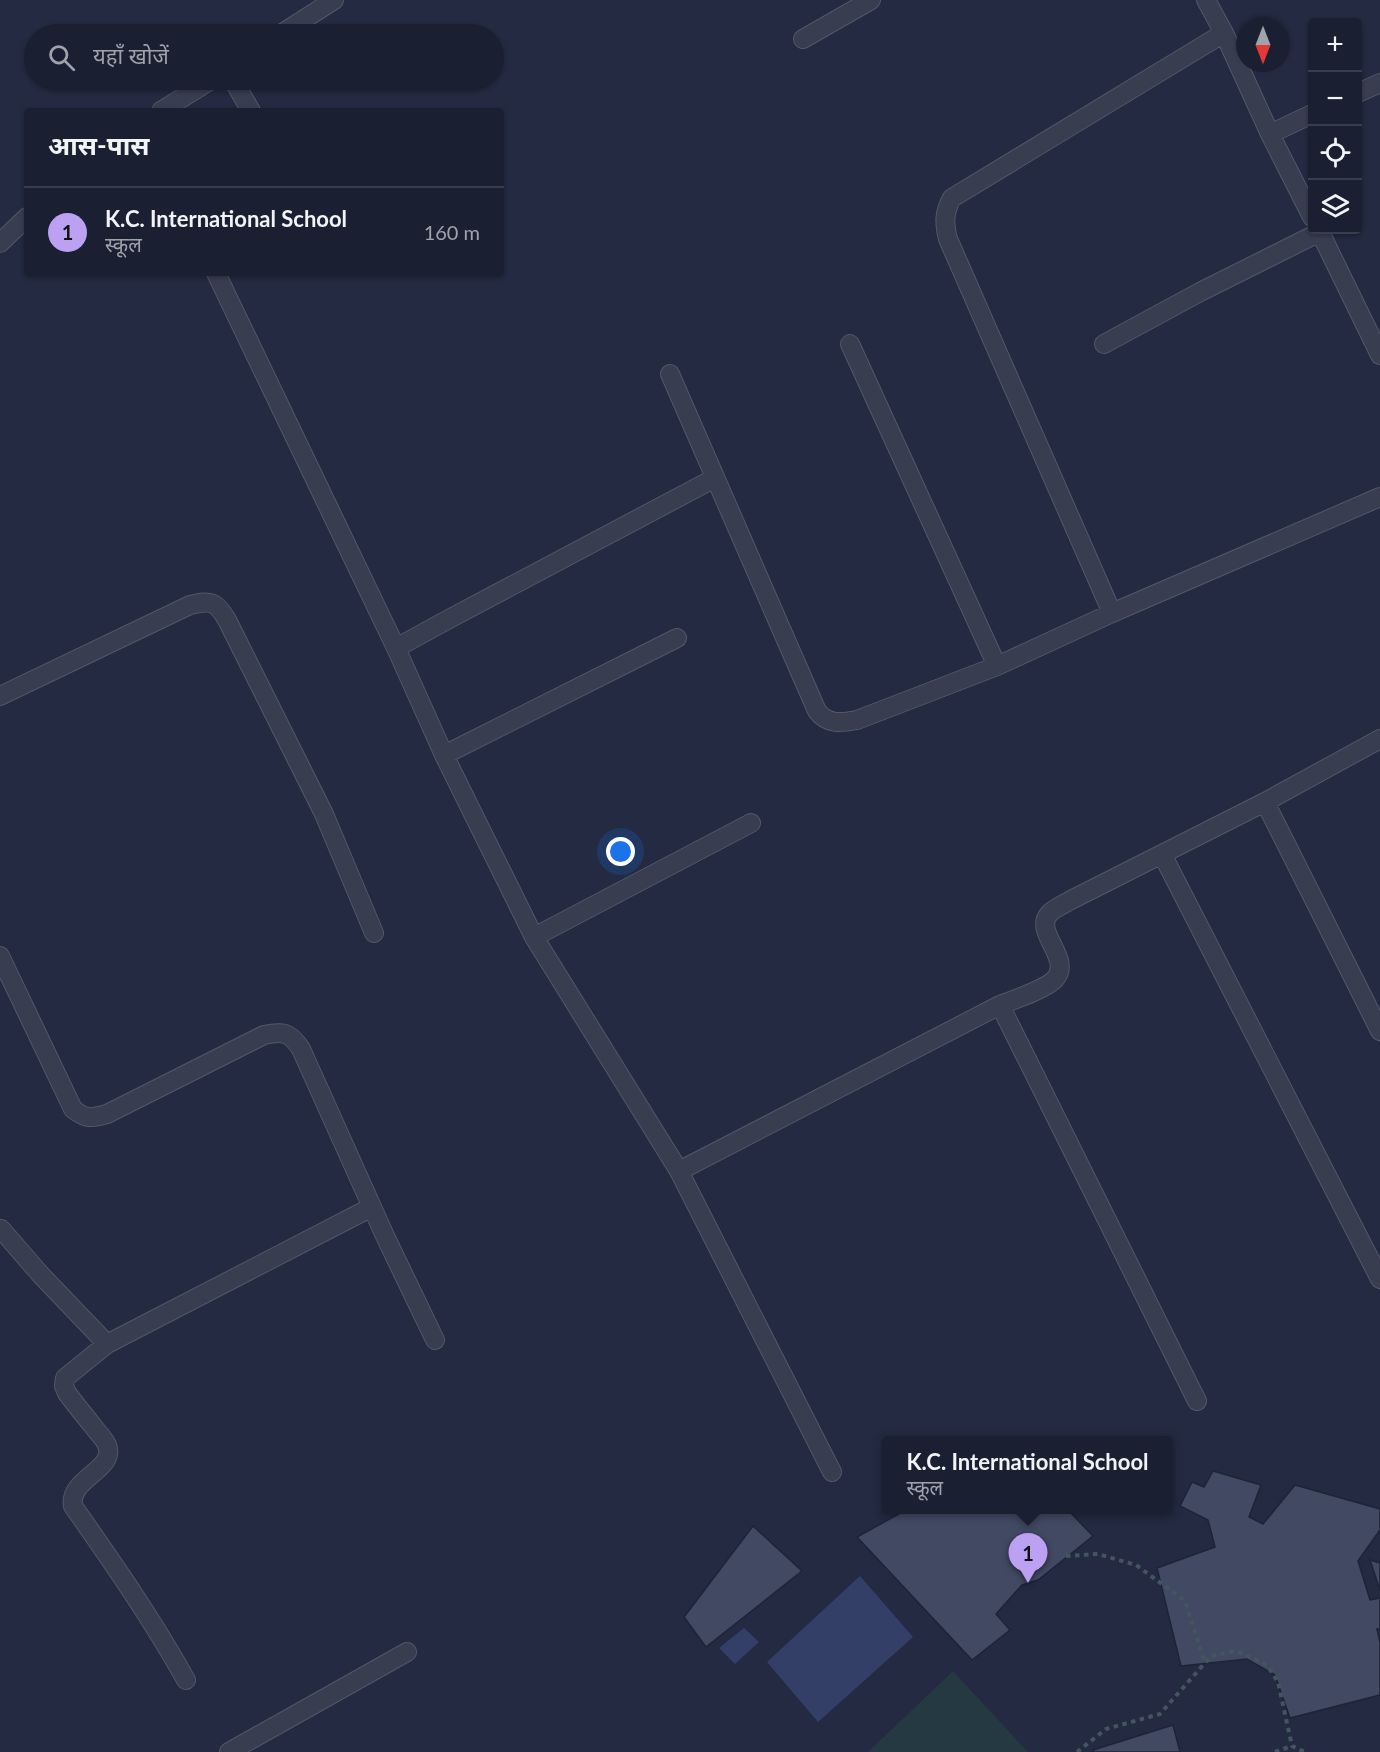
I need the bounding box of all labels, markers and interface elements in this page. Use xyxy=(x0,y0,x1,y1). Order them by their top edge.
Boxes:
north arrow xyxy=(1236,18,1290,72)
map controls xyxy=(1308,18,1362,234)
button: + xyxy=(1308,18,1362,72)
search box xyxy=(24,24,504,90)
icon: search xyxy=(45,41,78,74)
text: यहाँ खोजें xyxy=(93,42,169,69)
button: − xyxy=(1308,72,1362,126)
button: locate xyxy=(1308,126,1362,180)
text: आस-पास xyxy=(48,129,150,161)
button: layers xyxy=(1308,180,1362,234)
text: K.C. International School xyxy=(105,205,347,232)
text: 1 xyxy=(62,220,73,244)
text: 160 m xyxy=(424,220,480,244)
text: स्कूल xyxy=(105,232,142,256)
your location xyxy=(606,837,635,866)
popup xyxy=(882,1436,1173,1514)
text: K.C. International School xyxy=(906,1448,1149,1475)
text: स्कूल xyxy=(906,1475,943,1499)
pin: 1 xyxy=(1008,1534,1048,1583)

